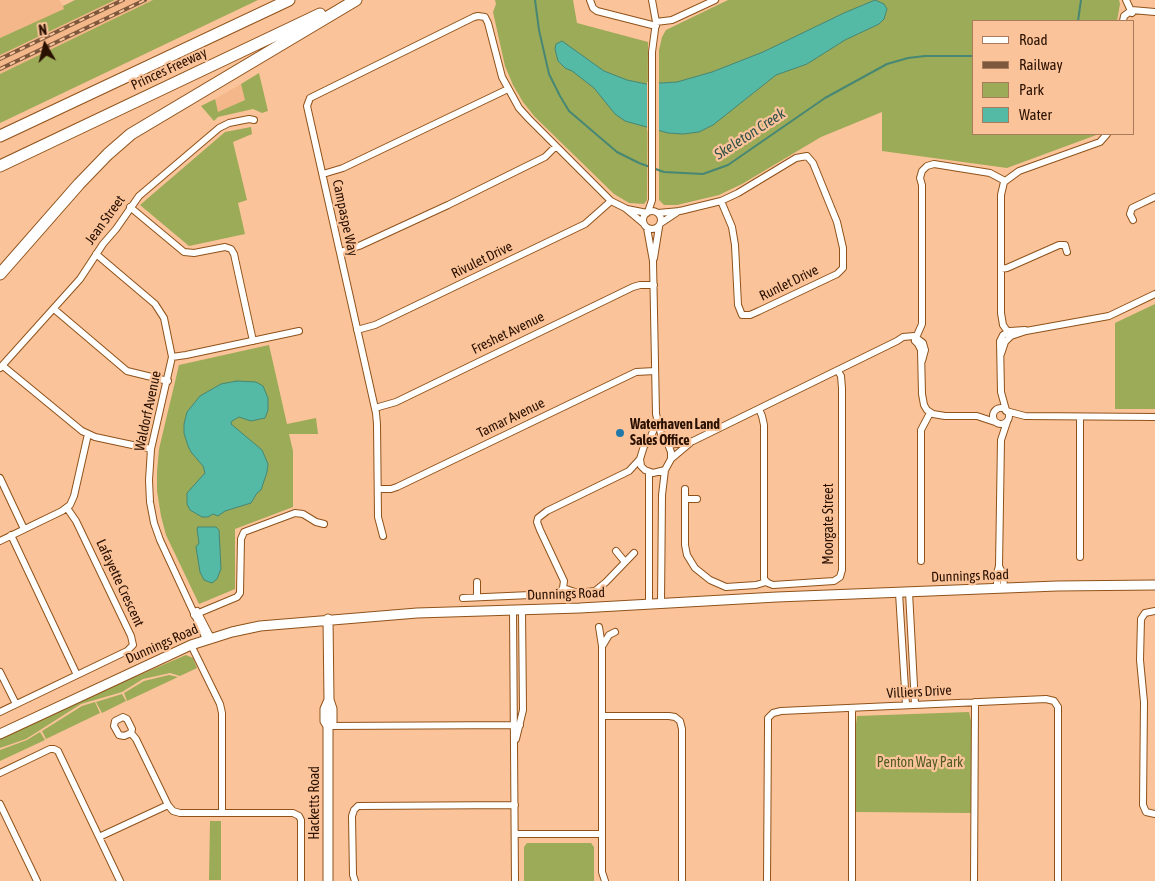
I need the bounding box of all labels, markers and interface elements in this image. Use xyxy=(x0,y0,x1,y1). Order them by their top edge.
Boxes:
north arrow xyxy=(20,20,70,70)
legend xyxy=(972,20,1135,135)
text: N xyxy=(38,22,48,39)
text: Road xyxy=(1019,31,1048,48)
street label: Princes Freeway xyxy=(128,44,210,94)
text: Railway xyxy=(1019,56,1063,73)
text: Park xyxy=(1019,81,1044,98)
water label: Skeleton Creek xyxy=(711,104,789,164)
text: Water xyxy=(1019,106,1052,123)
street label: Campaspe Way xyxy=(329,178,361,258)
street label: Jean Street xyxy=(82,192,128,248)
street label: Rivulet Drive xyxy=(449,238,515,282)
street label: Runlet Drive xyxy=(757,262,821,304)
street label: Freshet Avenue xyxy=(469,308,547,358)
street label: Waldorf Avenue xyxy=(131,369,165,453)
street label: Tamar Avenue xyxy=(474,394,548,442)
place label: Waterhaven Land Sales Office xyxy=(630,417,720,450)
marker: Waterhaven Land Sales Office xyxy=(614,427,626,439)
street label: Moorgate Street xyxy=(821,483,837,565)
street label: Lafayette Crescent xyxy=(92,537,148,629)
street label: Dunnings Road xyxy=(931,566,1009,586)
street label: Dunnings Road xyxy=(527,584,605,604)
street label: Dunnings Road xyxy=(123,621,201,667)
street label: Villiers Drive xyxy=(886,682,952,702)
park label: Penton Way Park xyxy=(877,755,963,771)
street label: Hacketts Road xyxy=(307,766,323,840)

